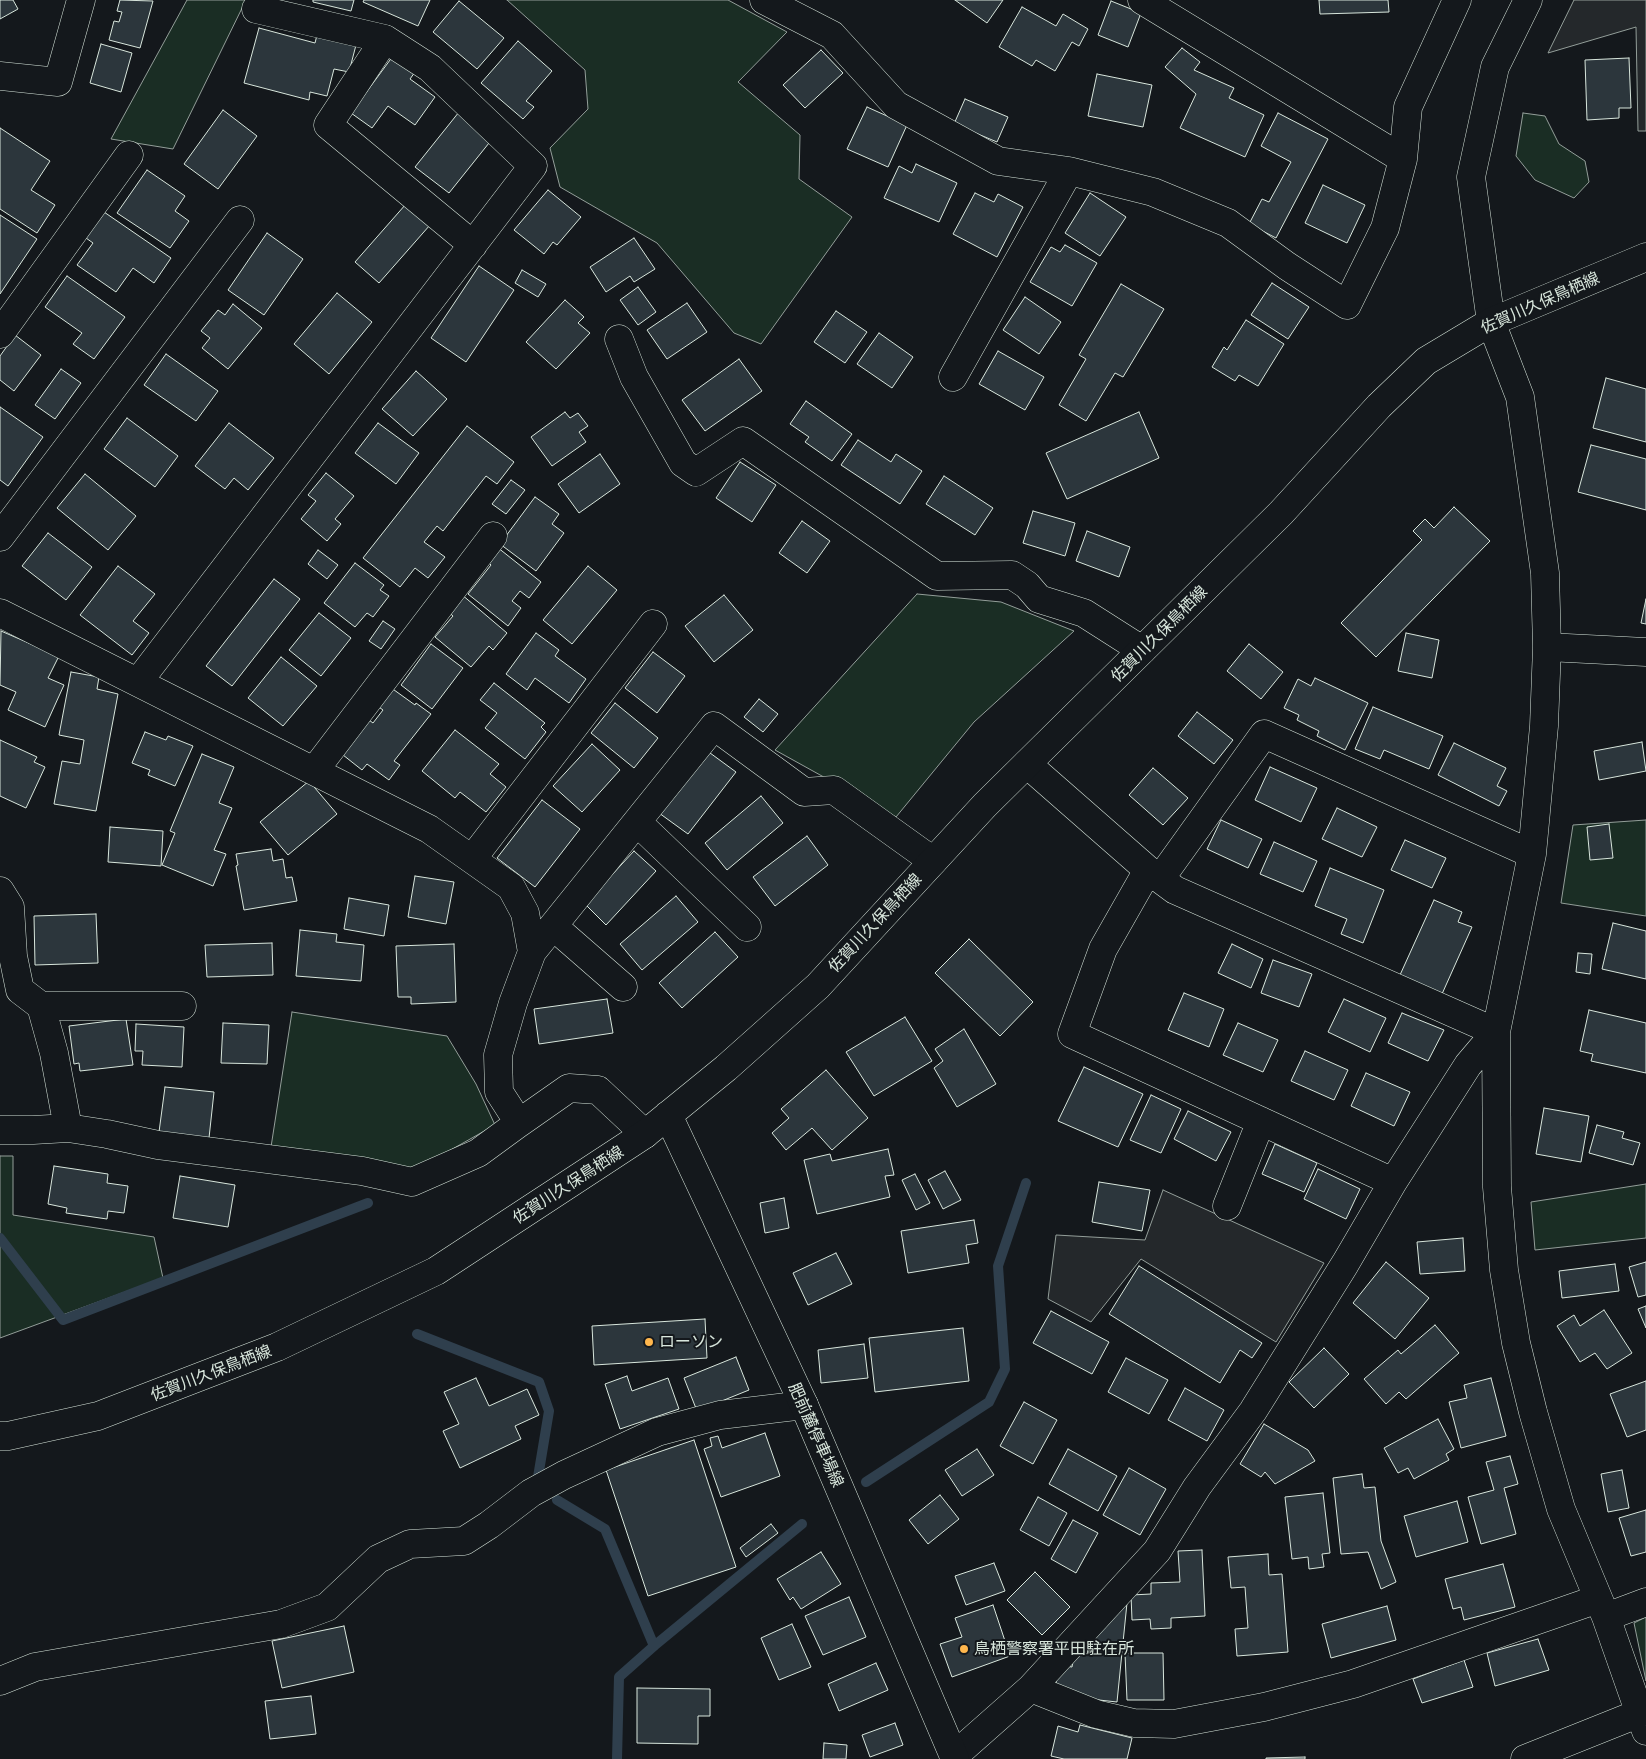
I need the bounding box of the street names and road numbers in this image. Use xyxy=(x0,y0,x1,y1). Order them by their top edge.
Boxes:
street label: 佐賀川久保鳥栖線 xyxy=(1478,268,1602,338)
street label: 佐賀川久保鳥栖線 xyxy=(1107,582,1211,686)
street label: 佐賀川久保鳥栖線 xyxy=(824,870,926,976)
street label: 佐賀川久保鳥栖線 xyxy=(509,1142,627,1228)
street label: 佐賀川久保鳥栖線 xyxy=(148,1341,274,1405)
street label: 肥前麓停車場線 xyxy=(784,1380,848,1490)

